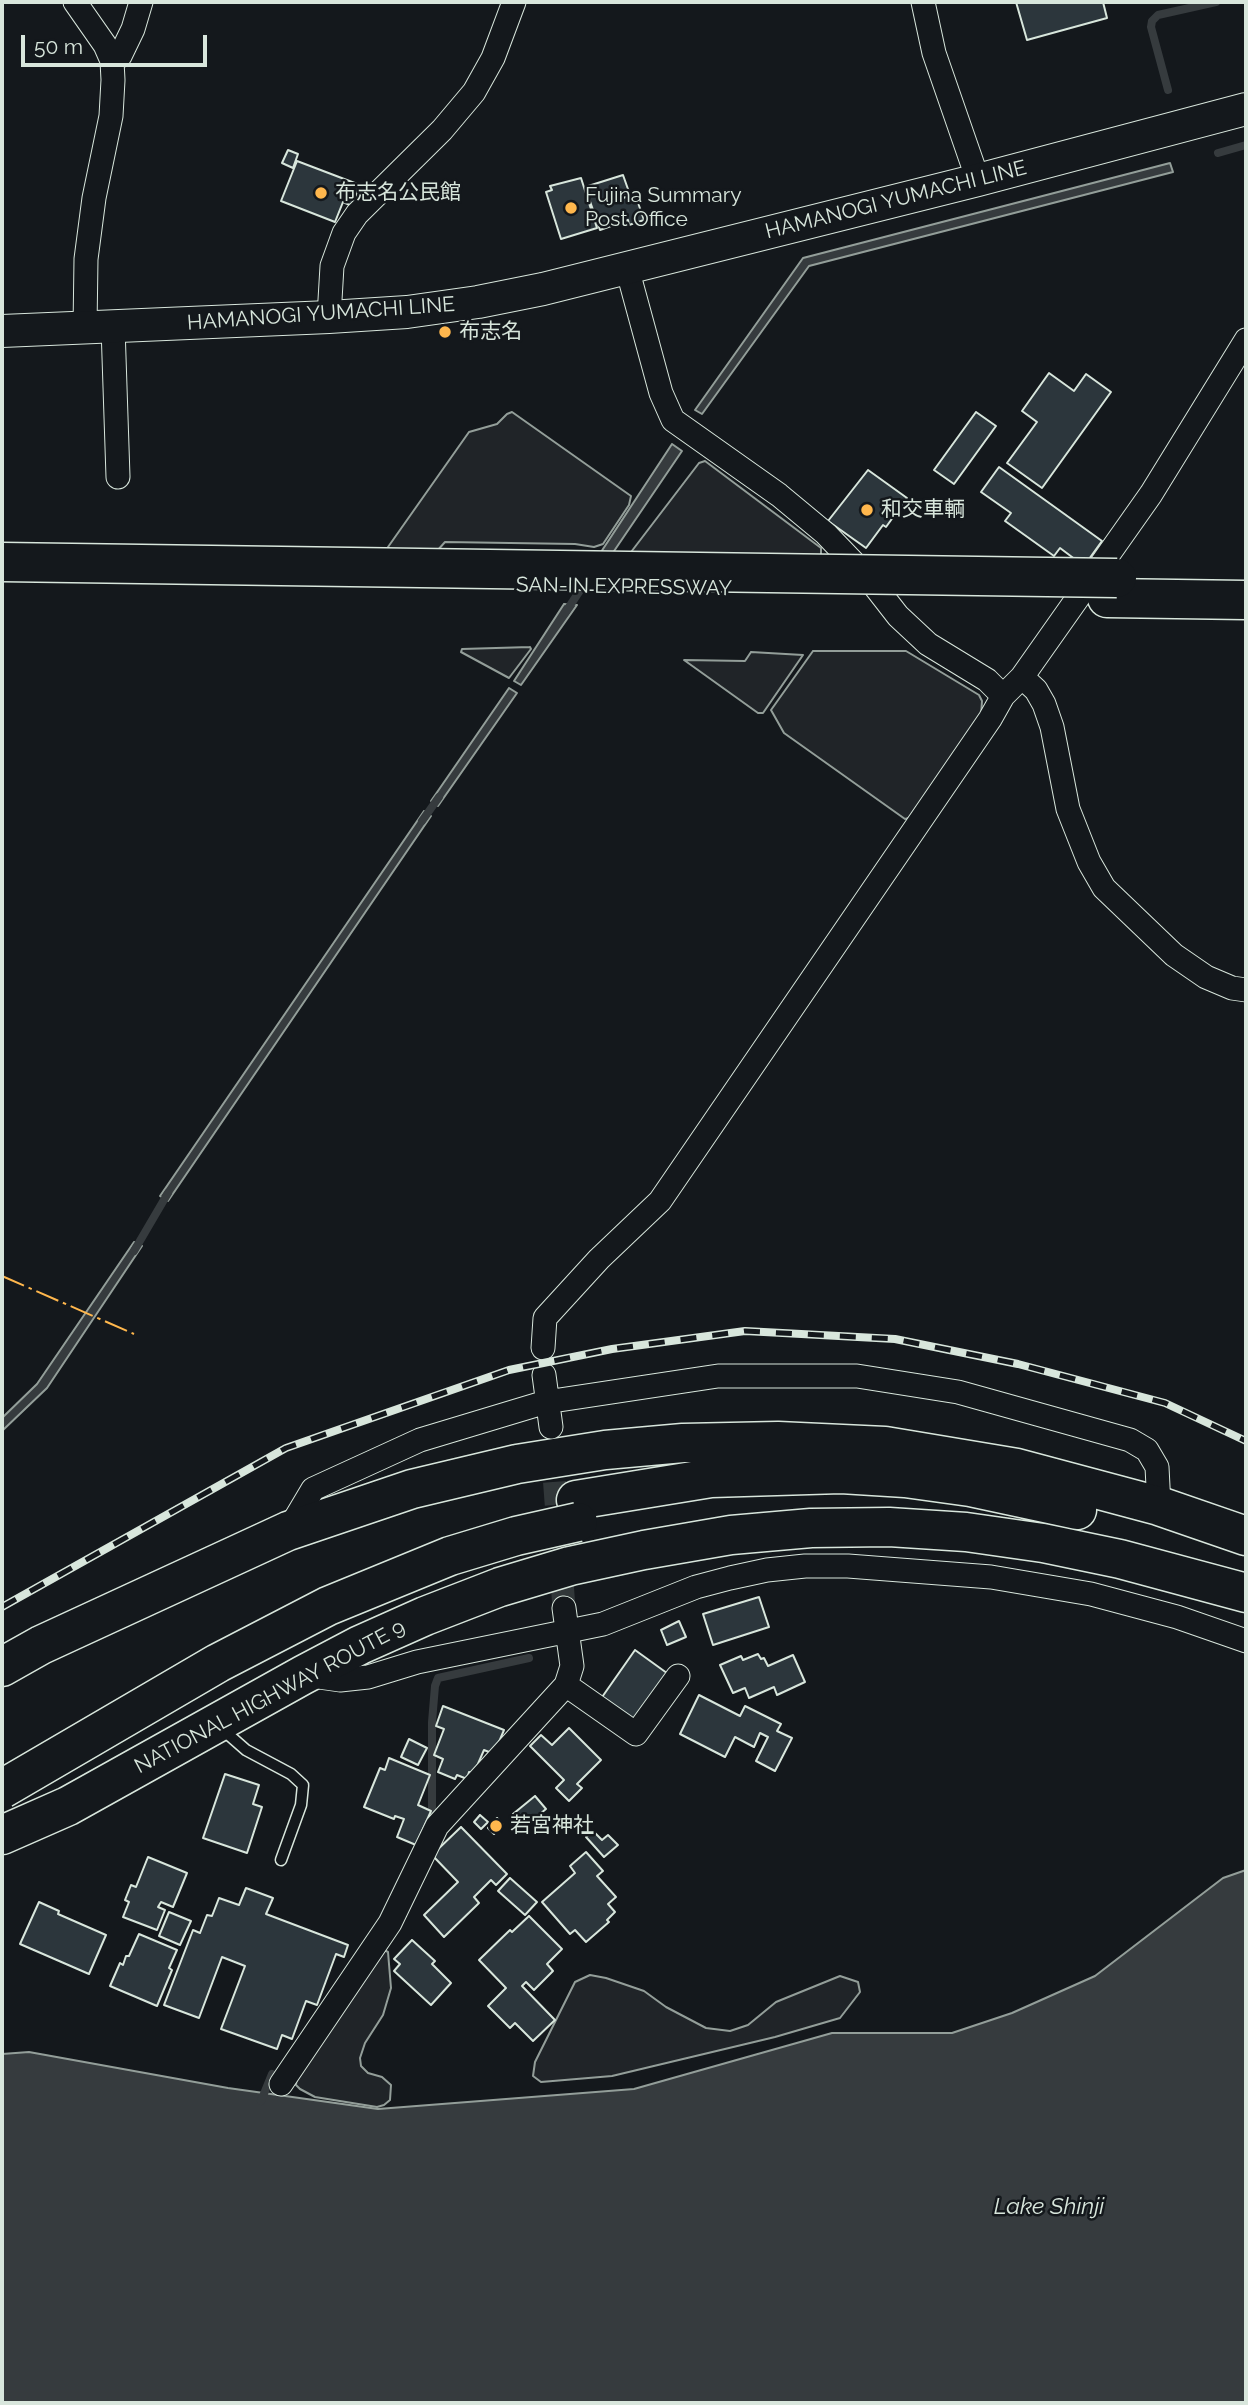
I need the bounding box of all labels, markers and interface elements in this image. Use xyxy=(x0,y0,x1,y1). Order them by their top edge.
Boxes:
scale bar xyxy=(24,21,210,65)
text: 50 m xyxy=(34,34,83,59)
street label: HAMANOGI YUMACHI LINE xyxy=(763,155,1029,245)
place label: 布志名公民館 xyxy=(335,180,461,206)
place label: Fujina Summary Post Office xyxy=(585,183,742,233)
marker: 布志名公民館 xyxy=(313,185,329,201)
marker: Fujina Summary Post Office xyxy=(563,200,579,216)
street label: HAMANOGI YUMACHI LINE xyxy=(186,292,456,336)
place label: 布志名 xyxy=(459,319,522,345)
marker: 布志名 xyxy=(437,324,453,340)
place label: 和交車輌 xyxy=(881,497,965,523)
marker: 和交車輌 xyxy=(859,502,875,518)
street label: SAN-IN EXPRESSWAY xyxy=(516,573,732,601)
street label: NATIONAL HIGHWAY ROUTE 9 xyxy=(130,1615,410,1779)
place label: 若宮神社 xyxy=(510,1813,594,1839)
marker: 若宮神社 xyxy=(488,1818,504,1834)
water label: Lake Shinji xyxy=(994,2193,1104,2221)

